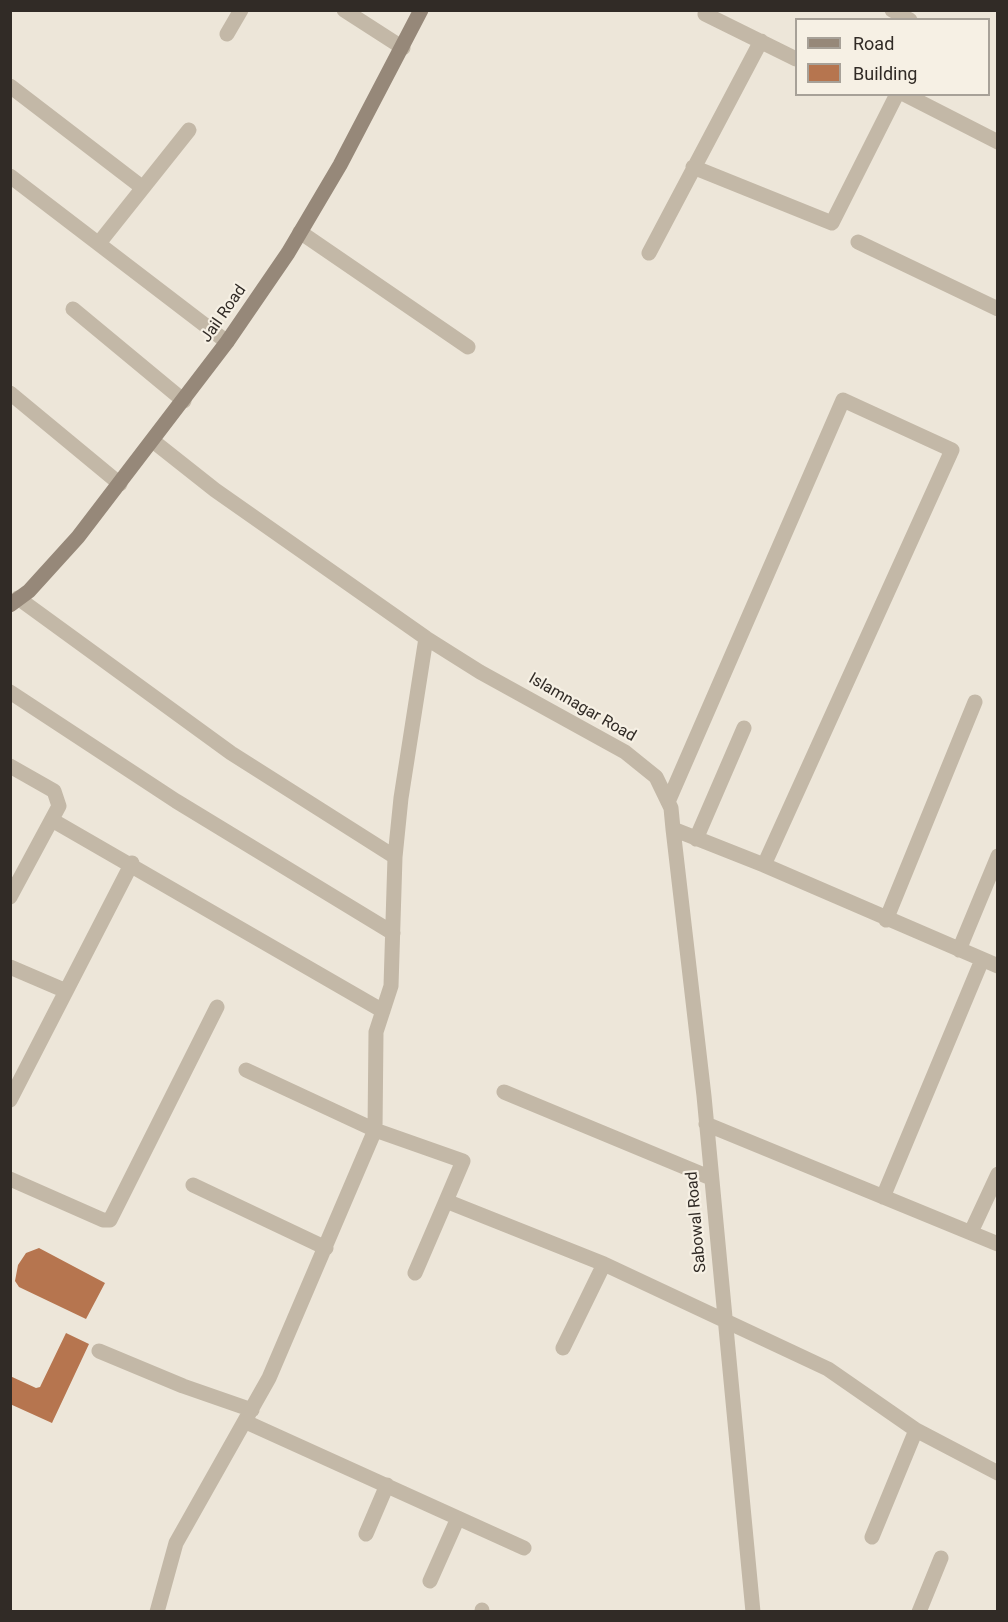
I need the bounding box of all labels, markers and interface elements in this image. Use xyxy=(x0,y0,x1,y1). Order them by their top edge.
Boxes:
legend xyxy=(795,18,990,96)
text: Road xyxy=(853,33,894,54)
text: Building xyxy=(853,63,917,84)
street label: Jail Road xyxy=(197,281,251,347)
street label: Islamnagar Road xyxy=(525,670,639,746)
street label: Sabowal Road xyxy=(683,1171,711,1273)

